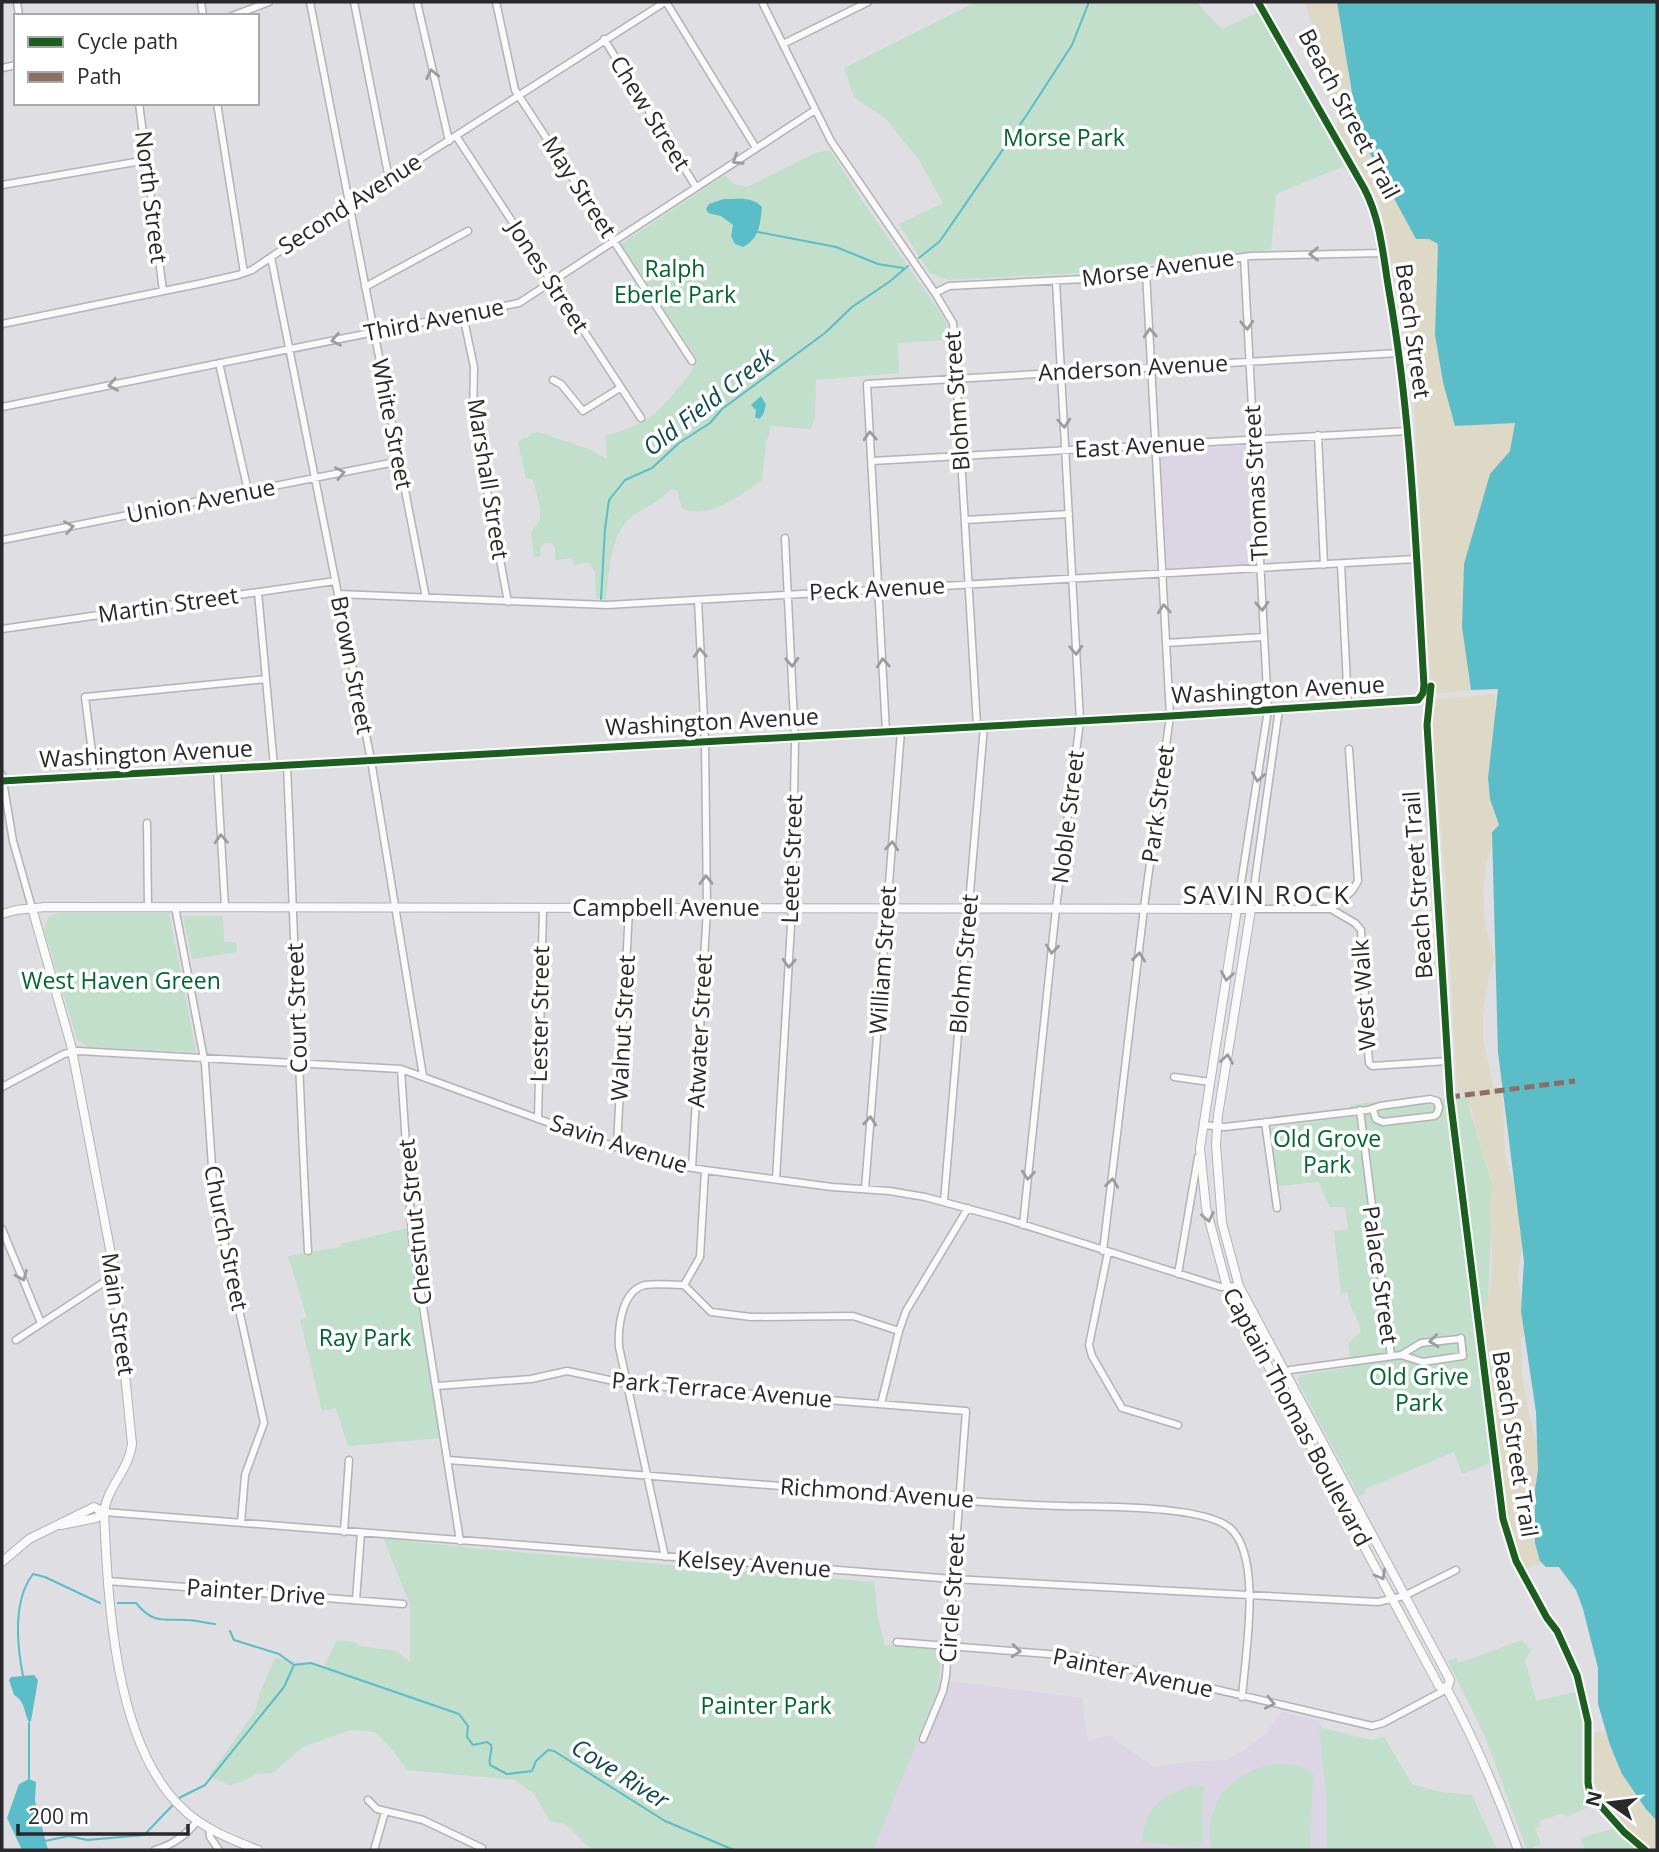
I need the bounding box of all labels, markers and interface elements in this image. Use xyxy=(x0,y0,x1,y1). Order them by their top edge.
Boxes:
legend xyxy=(14,14,259,105)
street label: Beach Street Trail xyxy=(1292,23,1408,204)
text: Cycle path xyxy=(77,27,178,55)
street label: Chew Street xyxy=(603,49,699,176)
text: Path xyxy=(77,62,122,90)
one-way arrow xyxy=(426,68,441,80)
park label: Morse Park xyxy=(1003,121,1125,153)
street label: North Street xyxy=(128,129,176,265)
street label: May Street xyxy=(535,129,625,243)
street label: Second Avenue xyxy=(272,145,427,261)
one-way arrow xyxy=(732,152,745,165)
street label: Jones Street xyxy=(499,212,597,339)
street label: Morse Avenue xyxy=(1079,240,1236,294)
one-way arrow xyxy=(1308,247,1319,262)
park label: Ralph Eberle Park xyxy=(614,252,736,310)
street label: Beach Street xyxy=(1389,261,1439,400)
street label: Third Avenue xyxy=(361,290,507,348)
one-way arrow xyxy=(1240,320,1255,331)
one-way arrow xyxy=(1142,327,1157,338)
street label: Blohm Street xyxy=(935,330,977,472)
one-way arrow xyxy=(330,332,342,347)
water label: Old Field Creek xyxy=(636,338,782,463)
street label: Anderson Avenue xyxy=(1037,346,1229,388)
street label: White Street xyxy=(365,356,421,492)
one-way arrow xyxy=(107,376,119,391)
street label: Marshall Street xyxy=(460,396,518,562)
street label: Thomas Street xyxy=(1235,404,1275,562)
one-way arrow xyxy=(1056,417,1071,428)
street label: East Avenue xyxy=(1074,426,1206,464)
one-way arrow xyxy=(863,430,878,441)
one-way arrow xyxy=(334,466,346,481)
street label: Union Avenue xyxy=(124,470,278,530)
one-way arrow xyxy=(63,521,75,536)
street label: Peck Avenue xyxy=(808,568,946,608)
street label: Martin Street xyxy=(96,578,240,630)
street label: Brown Street xyxy=(324,593,382,737)
one-way arrow xyxy=(1255,601,1270,612)
one-way arrow xyxy=(1157,604,1172,615)
one-way arrow xyxy=(1068,645,1083,656)
one-way arrow xyxy=(693,647,708,658)
one-way arrow xyxy=(784,657,799,668)
one-way arrow xyxy=(876,657,891,668)
street label: Washington Avenue xyxy=(1170,667,1385,711)
street label: Washington Avenue xyxy=(604,699,819,743)
street label: Washington Avenue xyxy=(38,731,253,775)
street label: Park Street xyxy=(1133,743,1181,865)
street label: Noble Street xyxy=(1043,748,1091,885)
one-way arrow xyxy=(1251,771,1266,783)
street label: Beach Street Trail xyxy=(1394,790,1440,980)
street label: Leete Street xyxy=(773,794,809,924)
one-way arrow xyxy=(214,834,229,845)
one-way arrow xyxy=(884,840,899,851)
one-way arrow xyxy=(698,874,714,885)
district label: SAVIN ROCK xyxy=(1183,876,1351,912)
street label: William Street xyxy=(861,885,903,1035)
street label: Campbell Avenue xyxy=(572,891,760,923)
street label: Blohm Street xyxy=(941,893,985,1035)
street label: West Walk xyxy=(1343,938,1383,1052)
street label: Court Street xyxy=(278,942,314,1074)
one-way arrow xyxy=(1045,944,1060,955)
street label: Lester Street xyxy=(522,945,556,1083)
one-way arrow xyxy=(1131,951,1146,963)
street label: Atwater Street xyxy=(679,953,719,1109)
street label: Walnut Street xyxy=(602,954,642,1102)
one-way arrow xyxy=(781,958,796,969)
park label: West Haven Green xyxy=(21,964,221,996)
one-way arrow xyxy=(1220,970,1235,982)
one-way arrow xyxy=(1219,1053,1234,1065)
street label: Savin Avenue xyxy=(546,1106,692,1180)
one-way arrow xyxy=(862,1116,877,1127)
park label: Old Grove Park xyxy=(1273,1122,1381,1180)
street label: Chestnut Street xyxy=(389,1137,439,1307)
street label: Church Street xyxy=(197,1162,257,1313)
one-way arrow xyxy=(1021,1169,1036,1181)
one-way arrow xyxy=(1104,1177,1119,1189)
street label: Palace Street xyxy=(1355,1204,1407,1346)
one-way arrow xyxy=(1200,1211,1215,1223)
street label: Main Street xyxy=(95,1250,143,1377)
one-way arrow xyxy=(13,1269,27,1281)
street label: Captain Thomas Boulevard xyxy=(1216,1281,1380,1552)
park label: Ray Park xyxy=(319,1321,411,1353)
one-way arrow xyxy=(1428,1334,1440,1349)
street label: Beach Street Trail xyxy=(1485,1348,1547,1539)
park label: Old Grive Park xyxy=(1369,1360,1469,1418)
street label: Park Terrace Avenue xyxy=(611,1363,834,1415)
street label: Richmond Avenue xyxy=(779,1469,975,1515)
street label: Circle Street xyxy=(931,1532,971,1664)
street label: Kelsey Avenue xyxy=(676,1542,832,1584)
one-way arrow xyxy=(1373,1567,1386,1580)
street label: Painter Drive xyxy=(185,1570,327,1612)
street label: Painter Avenue xyxy=(1050,1639,1216,1705)
one-way arrow xyxy=(1011,1643,1022,1658)
park label: Painter Park xyxy=(700,1689,832,1721)
one-way arrow xyxy=(1264,1695,1276,1709)
water label: Cove River xyxy=(566,1730,677,1816)
north arrow xyxy=(1575,1768,1645,1838)
text: N xyxy=(1579,1788,1608,1810)
scale bar xyxy=(18,1792,187,1836)
text: 200 m xyxy=(28,1802,89,1830)

